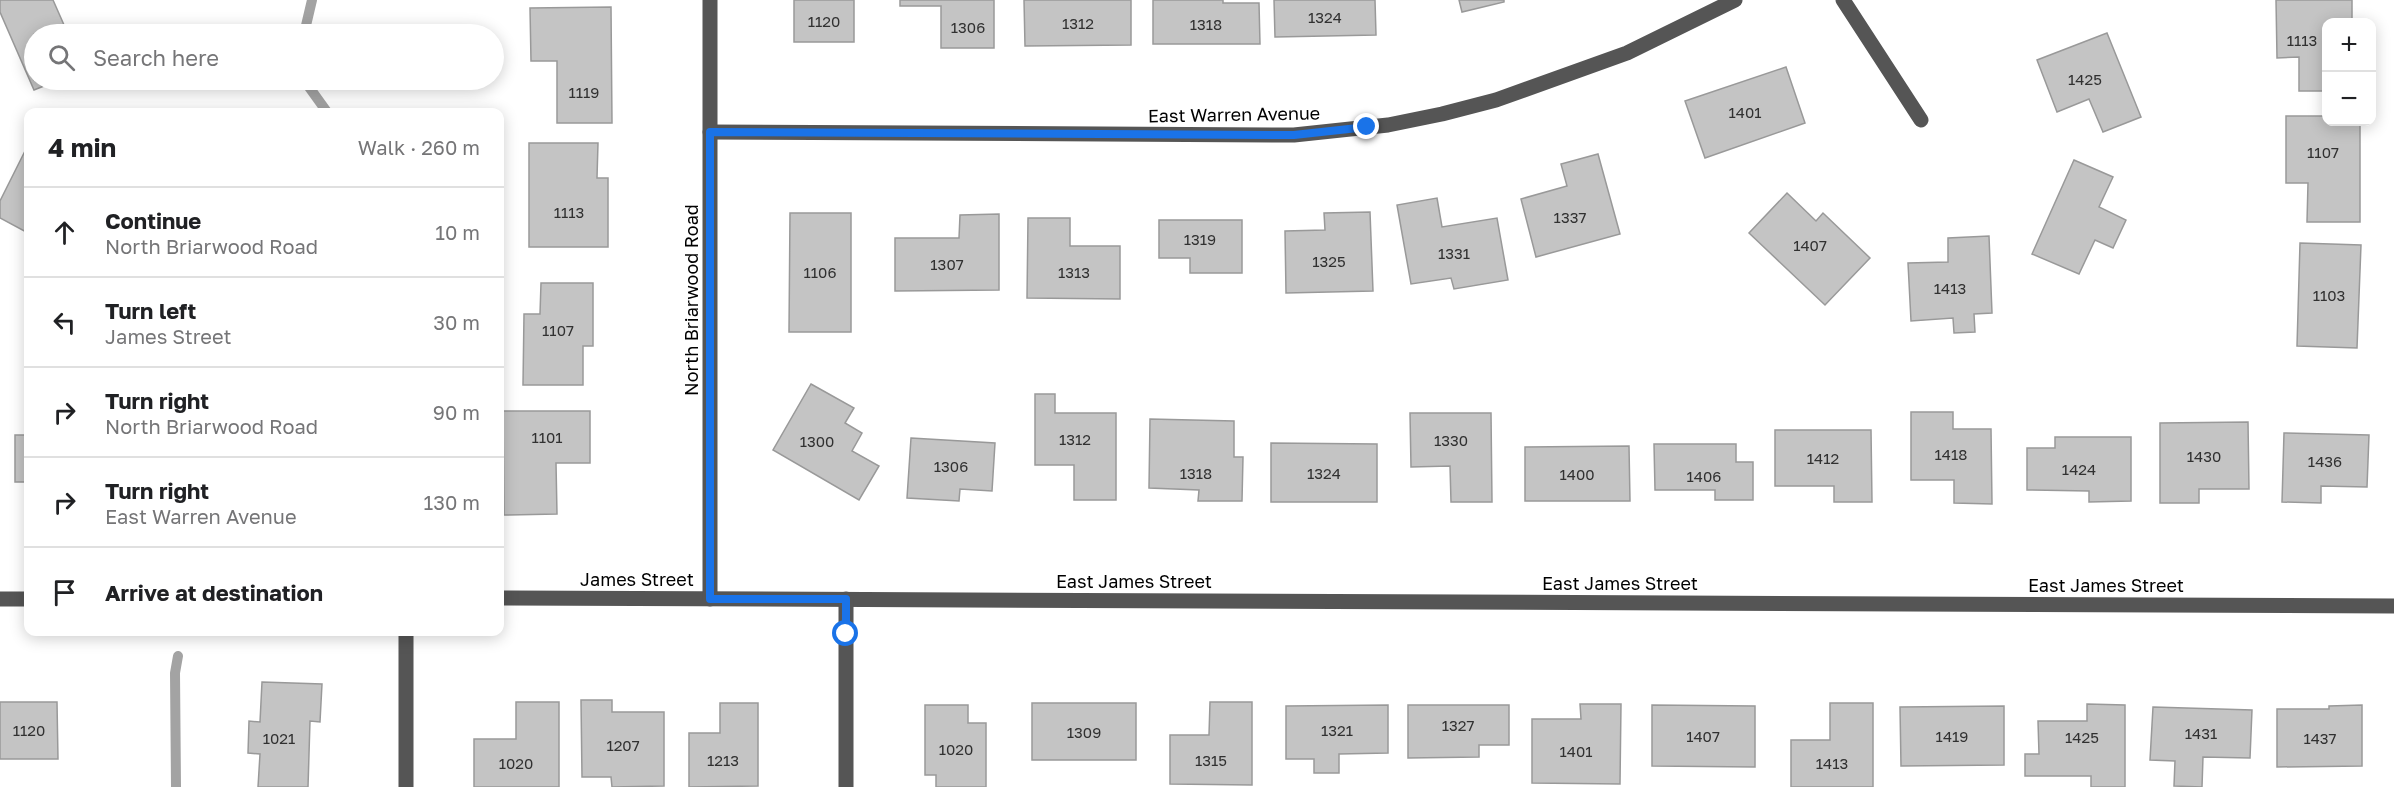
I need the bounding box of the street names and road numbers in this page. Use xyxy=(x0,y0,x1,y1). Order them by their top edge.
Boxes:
street label: East Warren Avenue xyxy=(1148,101,1320,127)
street label: North Briarwood Road xyxy=(680,204,702,396)
street label: James Street xyxy=(580,568,694,590)
street label: East James Street xyxy=(1056,570,1212,592)
street label: East James Street xyxy=(1542,572,1698,594)
street label: East James Street xyxy=(2028,574,2184,596)

